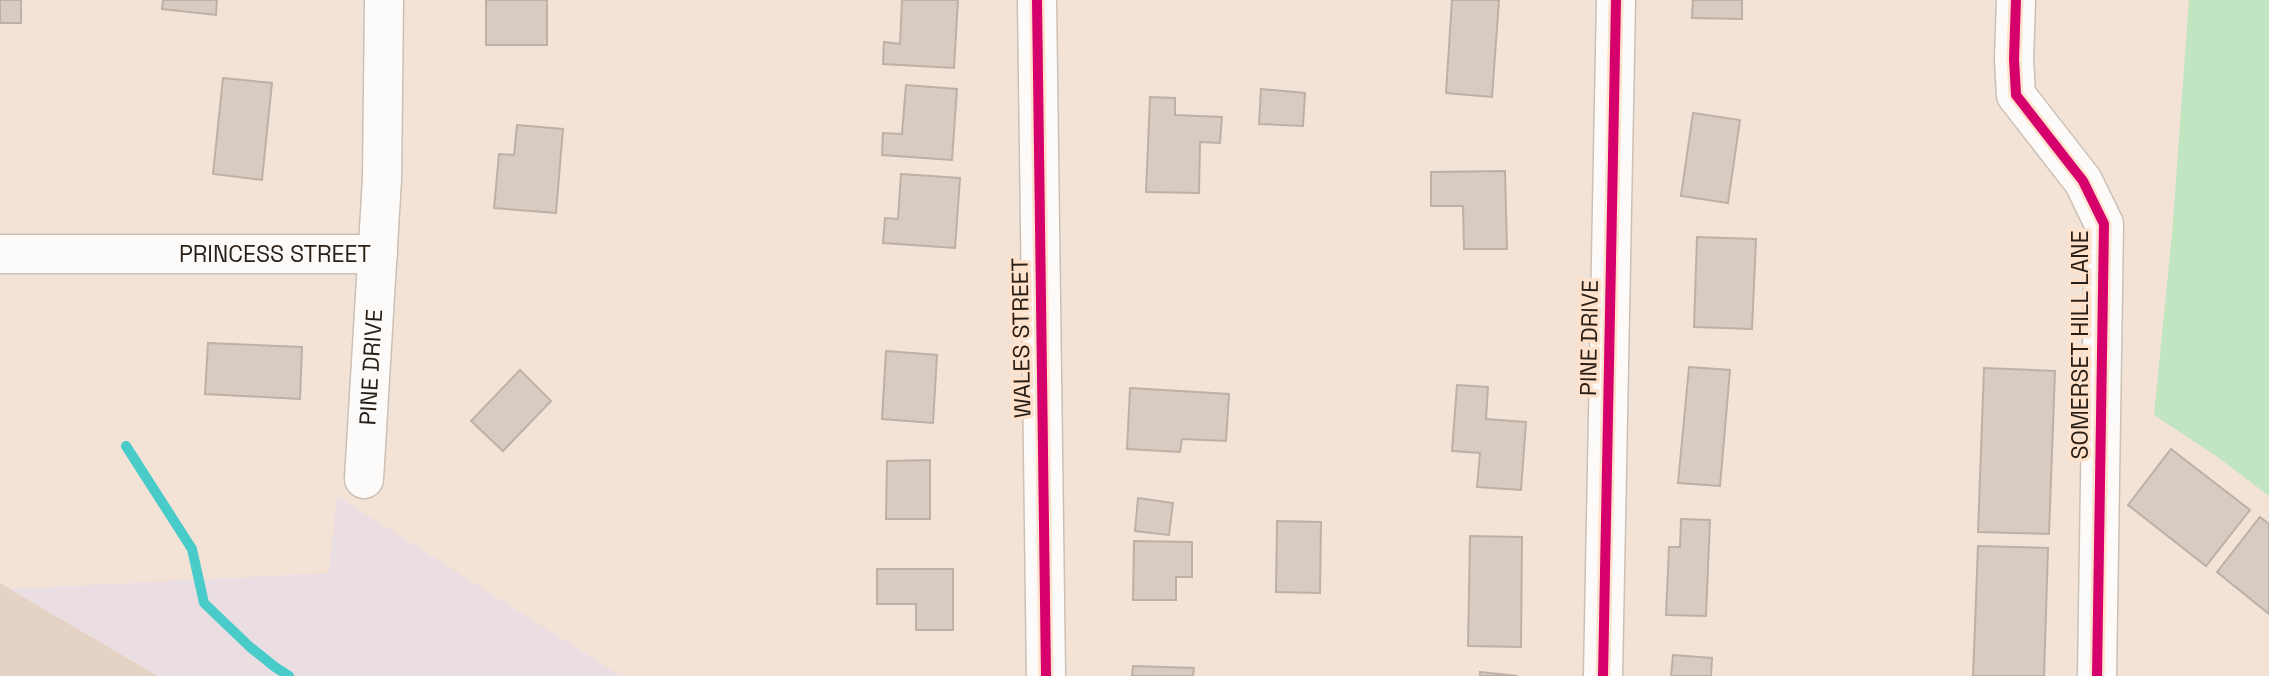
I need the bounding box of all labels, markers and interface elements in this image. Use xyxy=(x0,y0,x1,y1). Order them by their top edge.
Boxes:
street label: SOMERSET HILL LANE xyxy=(2065,230,2095,460)
street label: PRINCESS STREET xyxy=(179,239,371,269)
street label: WALES STREET xyxy=(1005,258,1037,418)
street label: PINE DRIVE xyxy=(1573,280,1605,396)
street label: PINE DRIVE xyxy=(352,308,389,426)

